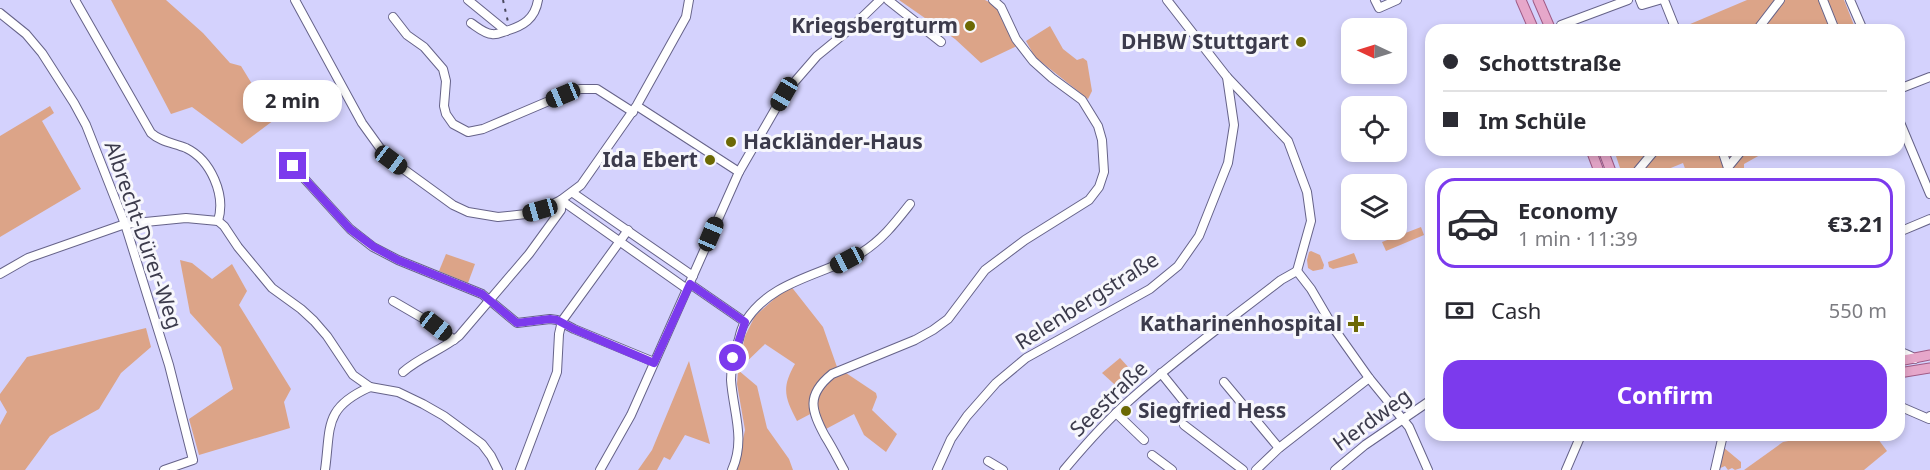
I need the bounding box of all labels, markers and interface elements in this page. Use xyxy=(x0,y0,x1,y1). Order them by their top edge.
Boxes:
place label: Kriegsbergturm xyxy=(791,11,958,39)
north arrow xyxy=(1341,18,1407,84)
map controls xyxy=(1341,18,1407,240)
marker: Kriegsbergturm xyxy=(963,19,977,33)
place label: DHBW Stuttgart xyxy=(1121,27,1289,55)
marker: DHBW Stuttgart xyxy=(1294,35,1308,49)
text: Schottstraße xyxy=(1479,47,1621,77)
car xyxy=(767,74,801,114)
callout: 2 min xyxy=(244,79,342,121)
car xyxy=(543,80,583,110)
text: 2 min xyxy=(265,87,320,114)
button: locate xyxy=(1341,96,1407,162)
text: Im Schüle xyxy=(1479,105,1587,135)
place label: Hackländer-Haus xyxy=(743,127,923,155)
marker: Hackländer-Haus xyxy=(724,135,738,149)
street label: Albrecht-Dürer-Weg xyxy=(99,137,189,332)
car xyxy=(371,142,411,178)
place label: Ida Ebert xyxy=(602,145,698,173)
route end xyxy=(279,152,306,179)
marker: Ida Ebert xyxy=(703,153,717,167)
button: layers xyxy=(1341,174,1407,240)
text: Economy xyxy=(1518,195,1617,225)
car xyxy=(520,196,560,224)
icon: car xyxy=(1446,196,1500,250)
text: €3.21 xyxy=(1827,208,1884,238)
car xyxy=(696,214,726,254)
text: 1 min · 11:39 xyxy=(1518,225,1638,252)
car xyxy=(827,244,867,276)
street label: Relenbergstraße xyxy=(1009,245,1163,355)
icon: cash xyxy=(1443,294,1476,327)
text: Cash xyxy=(1491,295,1541,325)
text: 550 m xyxy=(1829,297,1887,324)
car xyxy=(416,308,456,344)
place label: Katharinenhospital xyxy=(1140,309,1342,337)
marker: Katharinenhospital xyxy=(1347,315,1365,333)
route start xyxy=(719,344,746,371)
street label: Seestraße xyxy=(1063,354,1153,442)
button: Confirm xyxy=(1443,360,1887,429)
street label: Herdweg xyxy=(1327,381,1416,457)
place label: Siegfried Hess xyxy=(1138,396,1286,424)
marker: Siegfried Hess xyxy=(1119,404,1133,418)

